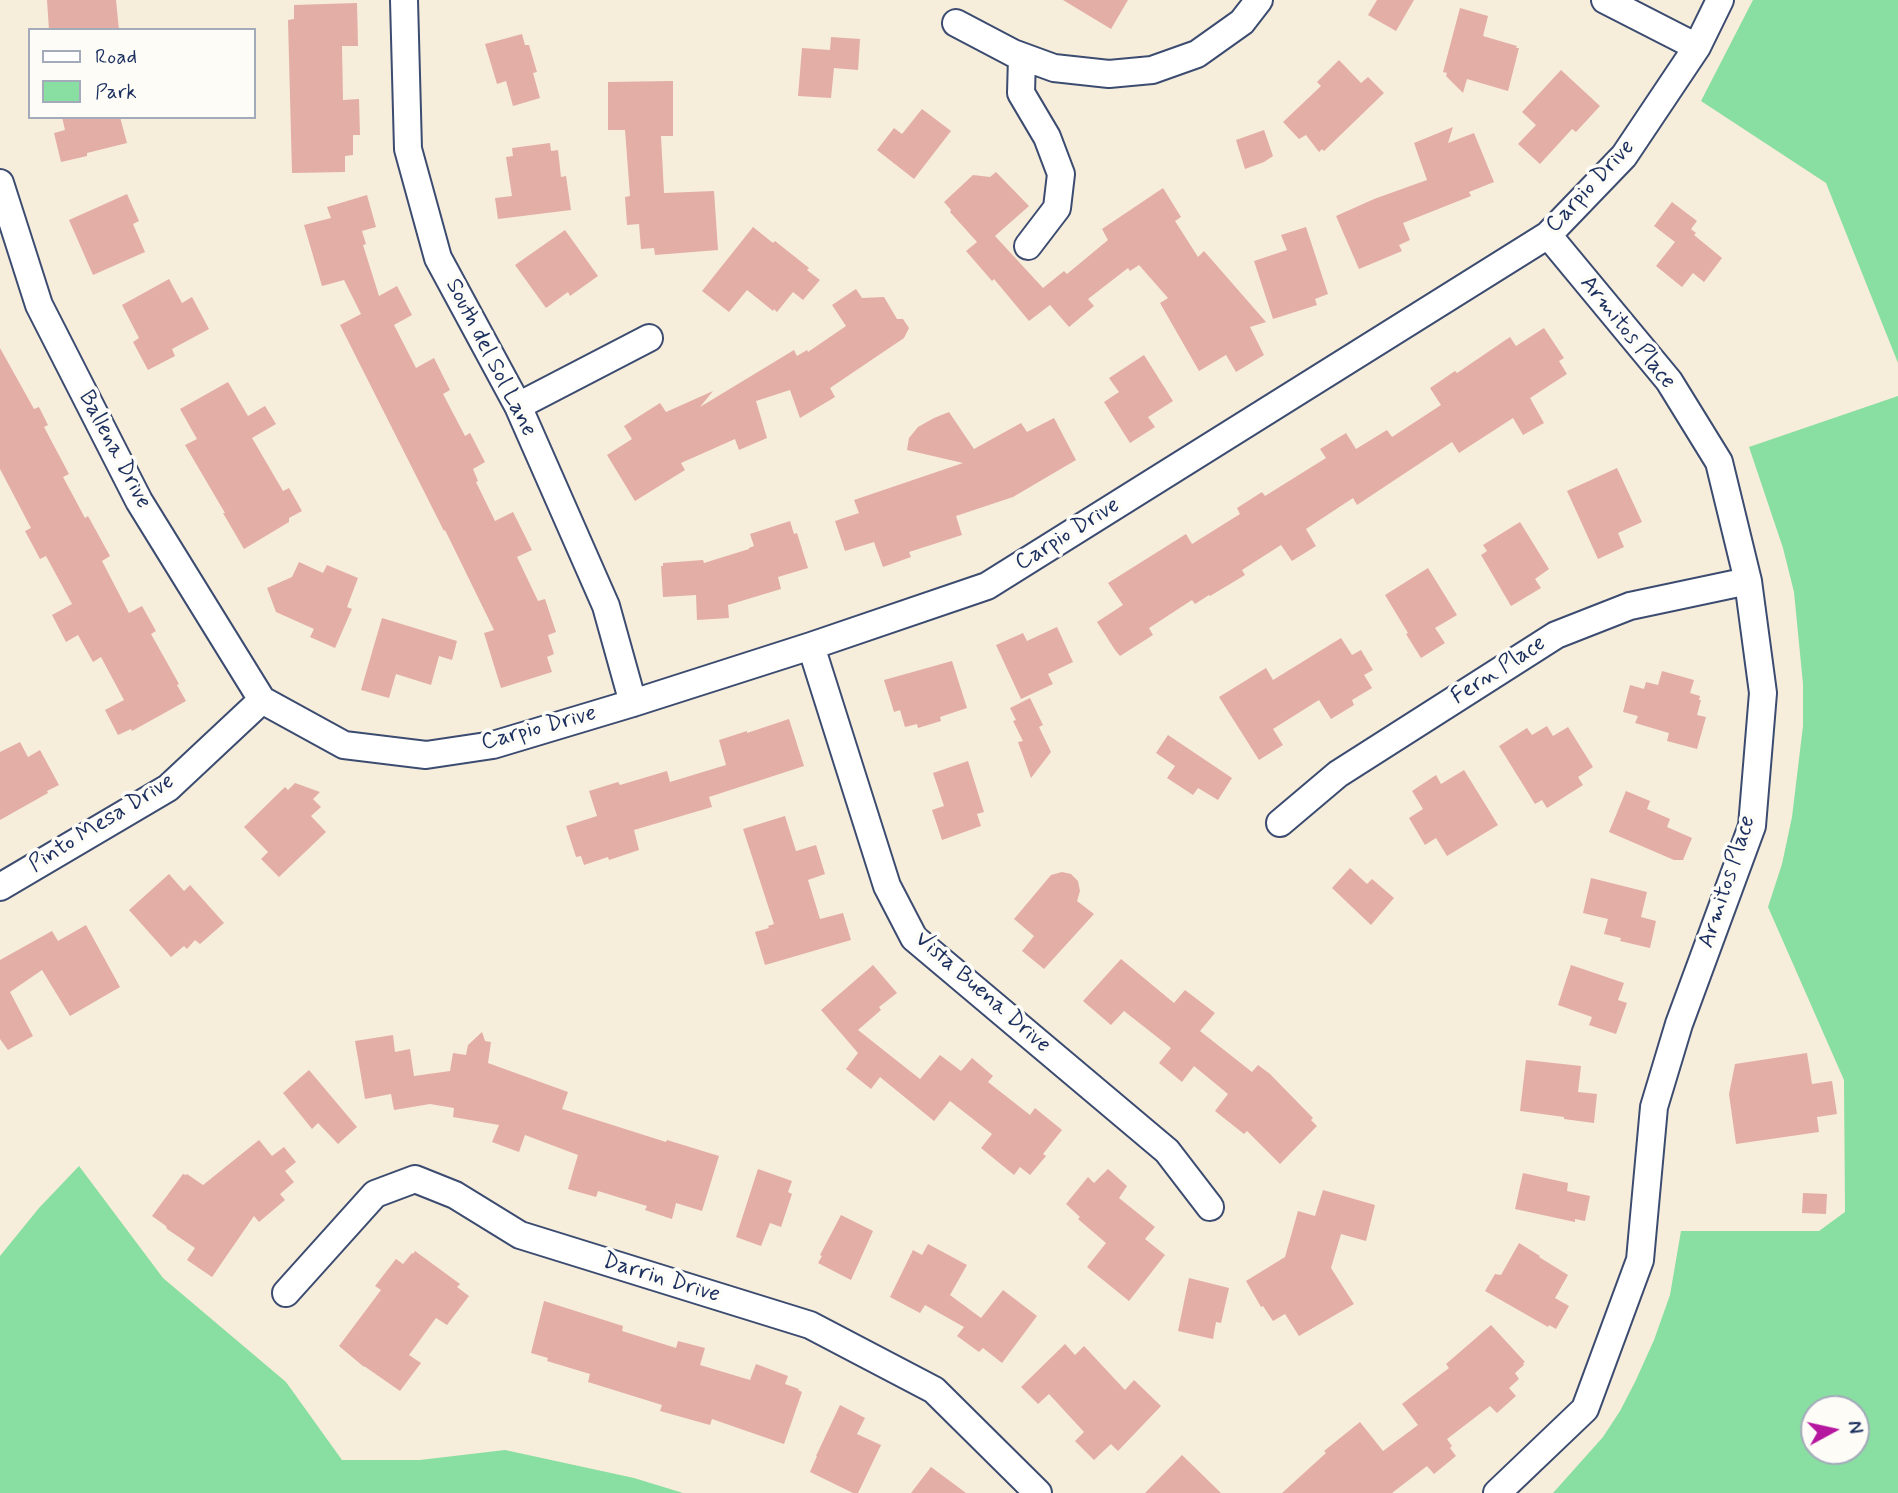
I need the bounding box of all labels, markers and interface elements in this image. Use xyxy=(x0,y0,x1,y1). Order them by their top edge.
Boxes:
legend xyxy=(28,28,256,119)
text: Road xyxy=(95,43,137,71)
text: Park xyxy=(95,78,137,106)
street label: Carpio Drive xyxy=(1541,135,1641,239)
street label: Armitos Place xyxy=(1573,271,1681,395)
street label: South del Sol Lane xyxy=(438,274,542,442)
street label: Ballena Drive xyxy=(71,386,157,514)
street label: Carpio Drive xyxy=(1011,492,1125,578)
street label: Fern Place xyxy=(1447,630,1551,712)
street label: Carpio Drive xyxy=(479,700,599,758)
street label: Pinto Mesa Drive xyxy=(24,768,180,880)
street label: Armitos Place xyxy=(1694,812,1762,952)
street label: Vista Buena Drive xyxy=(908,926,1056,1060)
street label: Darrin Drive xyxy=(599,1248,723,1310)
north arrow xyxy=(1800,1395,1870,1465)
text: N xyxy=(1841,1419,1868,1435)

